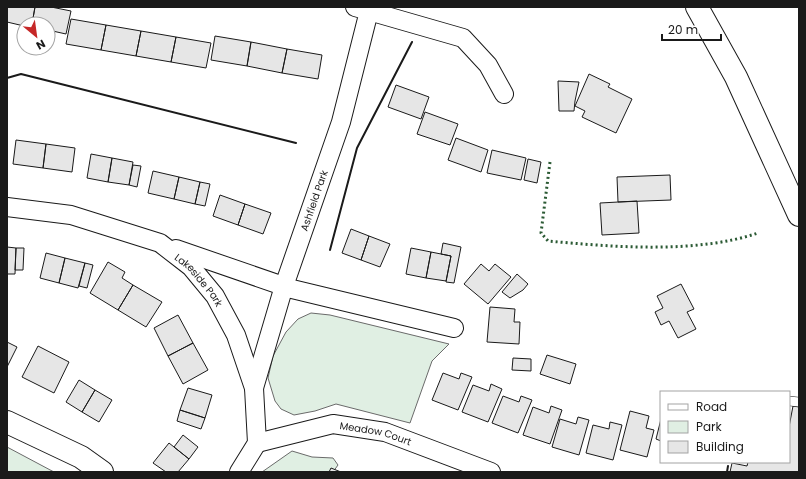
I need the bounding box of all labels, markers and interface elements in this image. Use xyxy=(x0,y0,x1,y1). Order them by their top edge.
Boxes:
north arrow xyxy=(16,16,56,56)
scale bar xyxy=(662,16,721,42)
text: 20 m xyxy=(668,21,698,38)
text: N xyxy=(33,36,48,54)
street label: Ashfield Park xyxy=(296,167,332,233)
street label: Lakeside Park xyxy=(172,250,227,310)
legend xyxy=(660,391,790,463)
text: Road xyxy=(696,398,727,415)
street label: Meadow Court xyxy=(339,418,414,449)
text: Park xyxy=(696,418,723,435)
text: Building xyxy=(696,438,744,455)

